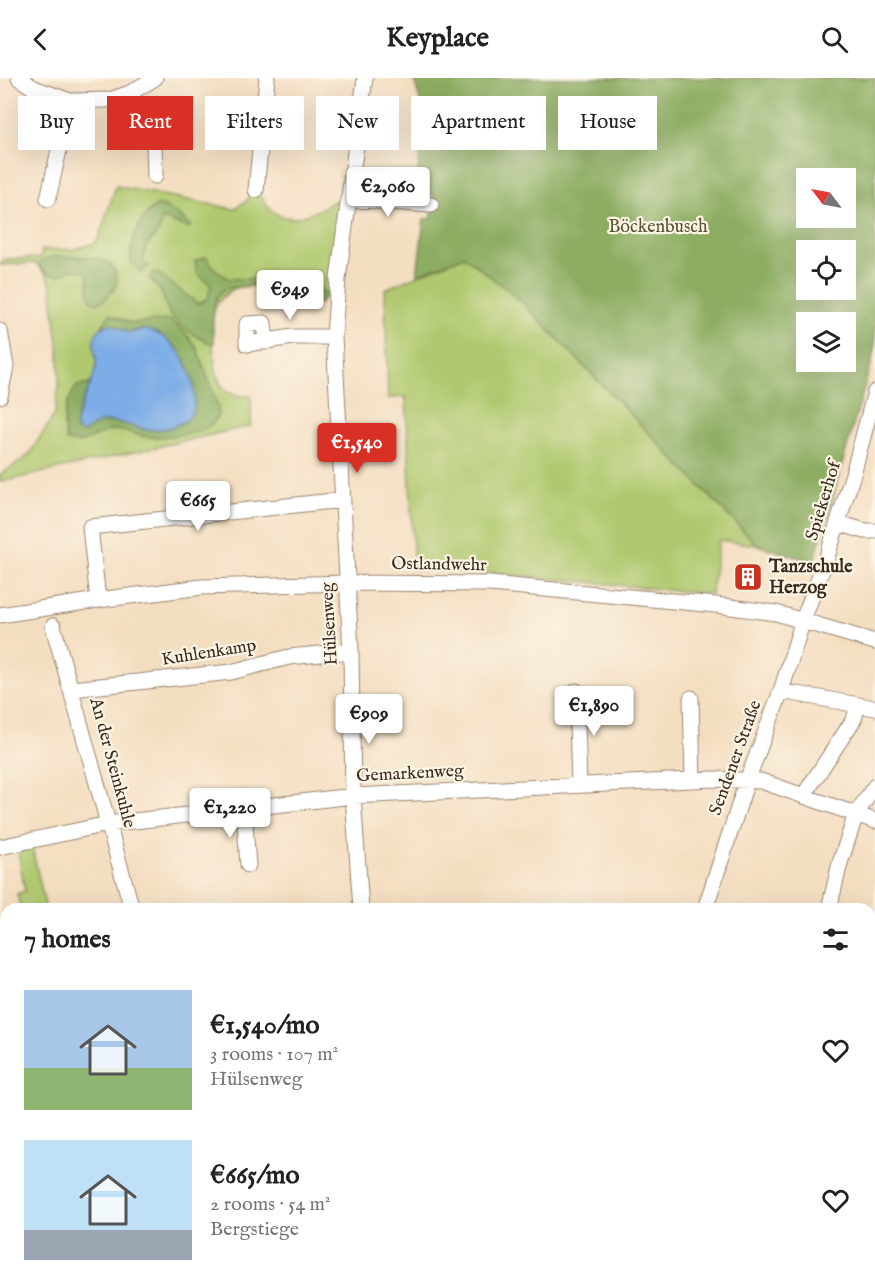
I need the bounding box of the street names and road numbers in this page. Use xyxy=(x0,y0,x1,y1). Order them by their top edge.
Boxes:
street label: Spiekerhof xyxy=(801,455,848,544)
street label: Ostlandwehr xyxy=(391,553,487,577)
street label: Hülsenweg xyxy=(316,582,344,666)
street label: Kuhlenkamp xyxy=(160,634,258,672)
street label: An der Steinkuhle xyxy=(83,694,140,831)
street label: Sendener Straße xyxy=(705,697,767,819)
street label: Gemarkenweg xyxy=(356,760,465,788)

